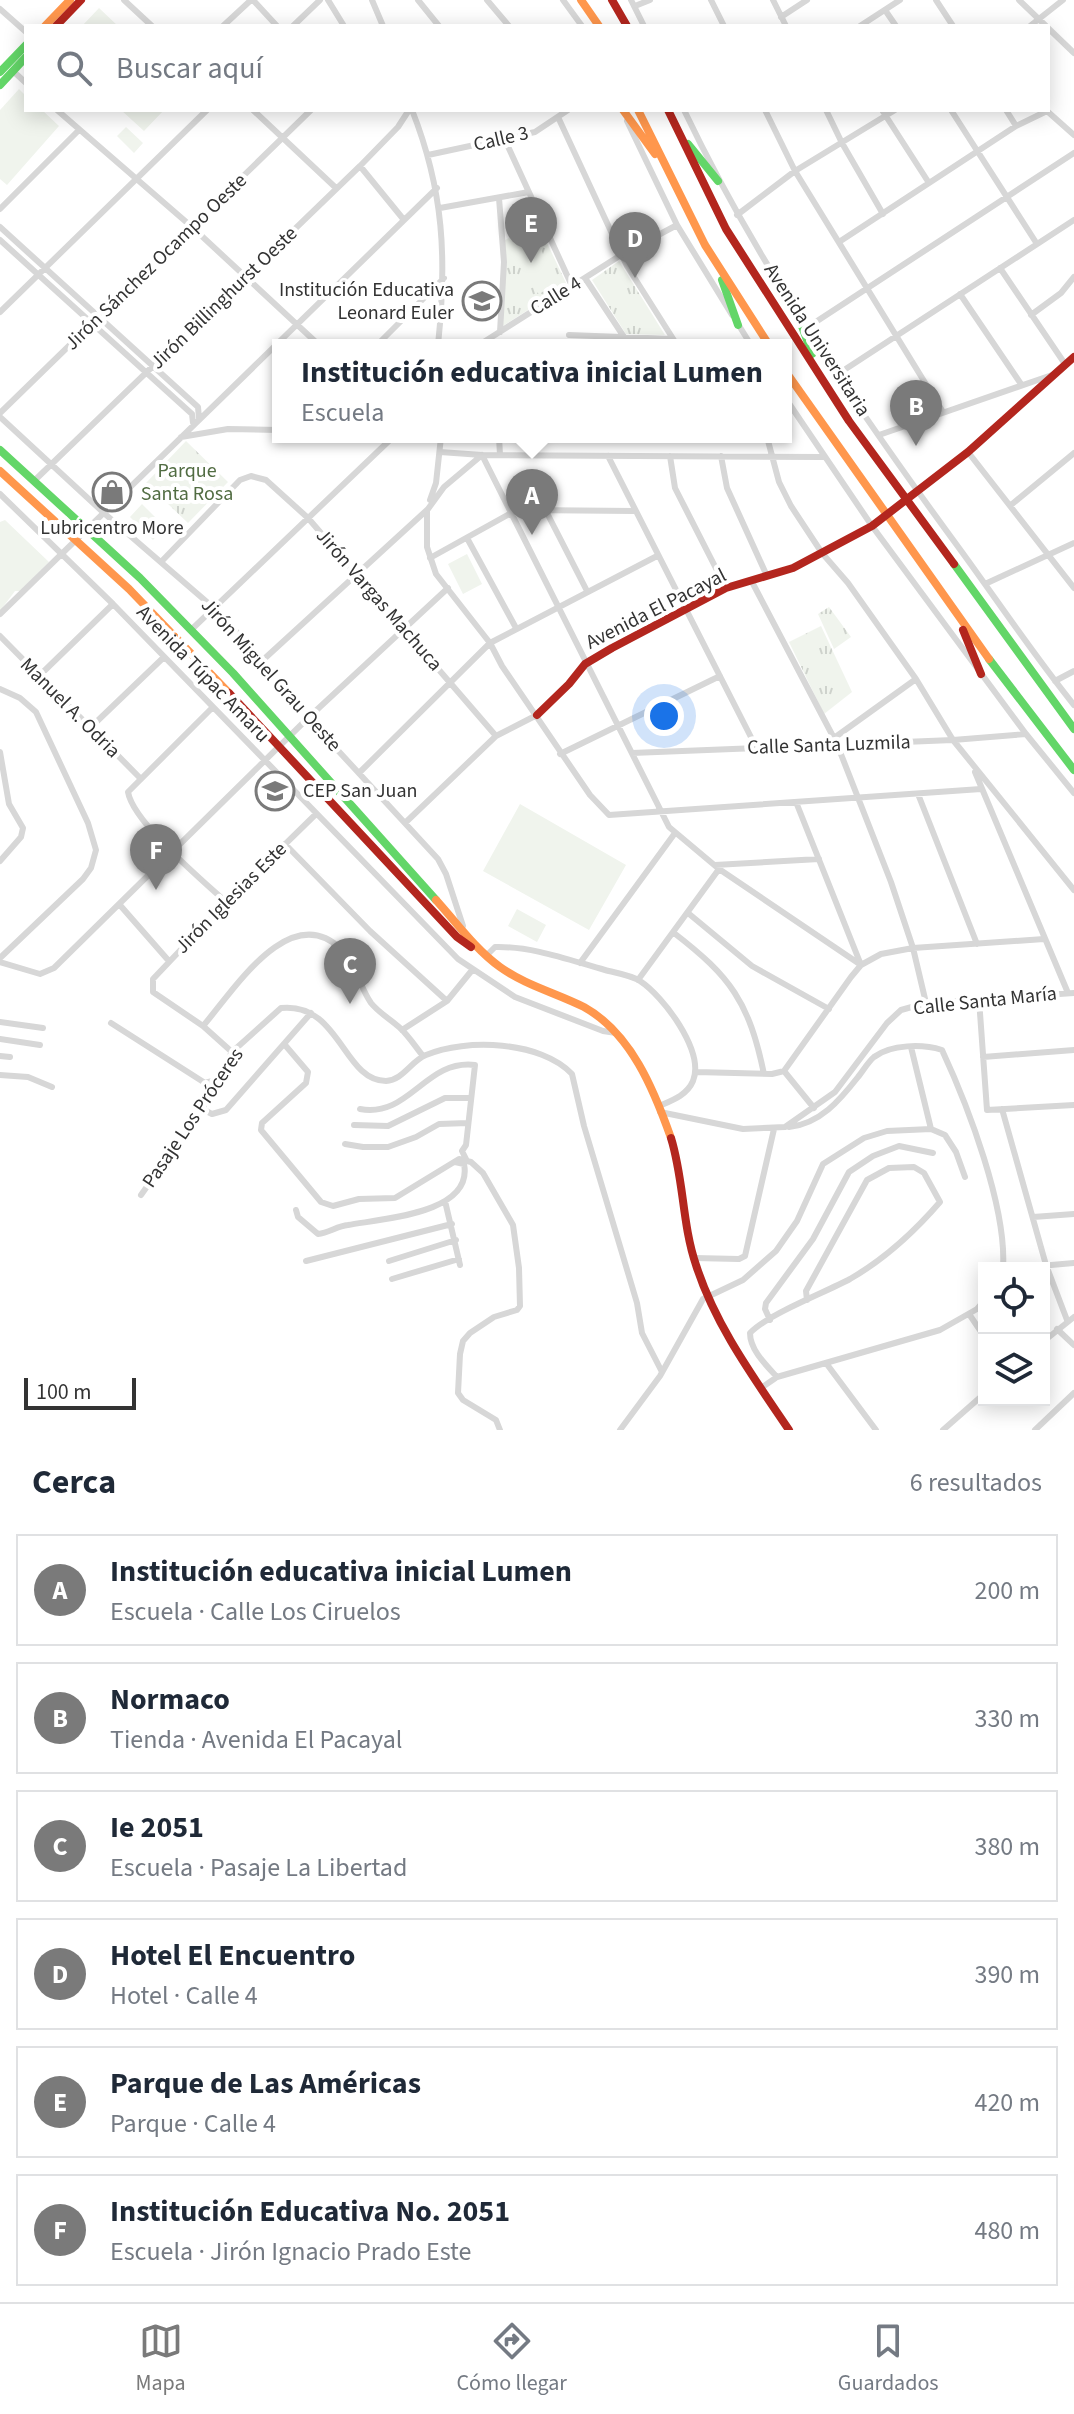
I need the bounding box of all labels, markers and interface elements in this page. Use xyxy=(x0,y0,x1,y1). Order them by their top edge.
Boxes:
search box xyxy=(24,24,1050,112)
icon: search xyxy=(52,46,96,90)
text: Buscar aquí xyxy=(116,47,263,90)
street label: Calle 3 xyxy=(471,119,531,159)
street label: Jirón Sánchez Ocampo Oeste xyxy=(59,167,253,357)
pin: E xyxy=(505,197,557,263)
pin: D xyxy=(609,212,661,278)
street label: Jirón Billinghurst Oeste xyxy=(144,220,304,376)
street label: Avenida Universitaria xyxy=(757,258,877,422)
street label: Calle 4 xyxy=(525,269,587,323)
place label: Institución Educativa Leonard Euler xyxy=(279,276,454,327)
school or university icon: Institución Educativa Leonard Euler xyxy=(461,280,503,322)
popup xyxy=(272,339,792,443)
text: Institución educativa inicial Lumen xyxy=(301,351,763,394)
pin: B xyxy=(890,380,942,446)
text: Escuela xyxy=(301,394,384,431)
park label: Parque Santa Rosa xyxy=(141,457,233,508)
pin: A xyxy=(506,469,558,535)
shop icon: Lubricentro More xyxy=(91,471,133,513)
place label: Lubricentro More xyxy=(40,514,184,542)
street label: Jirón Vargas Machuca xyxy=(309,523,449,677)
street label: Avenida El Pacayal xyxy=(581,562,731,656)
street label: Jirón Miguel Grau Oeste xyxy=(194,592,348,758)
street label: Avenida Túpac Amaru xyxy=(130,599,276,749)
street label: Manuel A. Odria xyxy=(14,652,126,764)
your location xyxy=(644,696,684,736)
street label: Calle Santa Luzmila xyxy=(747,728,911,762)
school or university icon: CEP San Juan xyxy=(254,770,296,812)
place label: CEP San Juan xyxy=(303,777,417,805)
pin: F xyxy=(130,824,182,890)
street label: Jirón Iglesias Este xyxy=(169,836,293,960)
pin: C xyxy=(324,938,376,1004)
street label: Calle Santa María xyxy=(912,980,1058,1022)
street label: Pasaje Los Próceres xyxy=(136,1043,250,1193)
map controls xyxy=(978,1262,1050,1406)
button: locate xyxy=(978,1262,1050,1334)
button: layers xyxy=(978,1334,1050,1406)
scale bar xyxy=(24,1374,136,1410)
text: 100 m xyxy=(36,1376,91,1408)
text: Cerca xyxy=(32,1458,116,1507)
text: 6 resultados xyxy=(910,1464,1042,1501)
text: Institución educativa inicial Lumen xyxy=(110,1550,572,1593)
text: A xyxy=(53,1572,67,1609)
text: 200 m xyxy=(974,1572,1040,1609)
text: Escuela · Calle Los Ciruelos xyxy=(110,1593,401,1630)
text: Normaco xyxy=(110,1678,230,1721)
text: B xyxy=(52,1700,68,1737)
text: 330 m xyxy=(974,1700,1040,1737)
text: Tienda · Avenida El Pacayal xyxy=(110,1721,402,1758)
text: Ie 2051 xyxy=(110,1806,204,1849)
text: C xyxy=(52,1828,68,1865)
text: 380 m xyxy=(974,1828,1040,1865)
text: Escuela · Pasaje La Libertad xyxy=(110,1849,407,1886)
text: Hotel El Encuentro xyxy=(110,1934,355,1977)
text: D xyxy=(52,1956,68,1993)
text: 390 m xyxy=(974,1956,1040,1993)
text: Hotel · Calle 4 xyxy=(110,1977,258,2014)
text: Parque de Las Américas xyxy=(110,2062,421,2105)
text: E xyxy=(53,2084,67,2121)
text: 420 m xyxy=(974,2084,1040,2121)
text: Parque · Calle 4 xyxy=(110,2105,276,2142)
text: Institución Educativa No. 2051 xyxy=(110,2190,510,2233)
text: F xyxy=(53,2212,67,2249)
text: 480 m xyxy=(974,2212,1040,2249)
text: Escuela · Jirón Ignacio Prado Este xyxy=(110,2233,471,2270)
tab: Mapa xyxy=(135,2319,186,2399)
tab: Cómo llegar xyxy=(456,2319,567,2399)
tab: Guardados xyxy=(838,2319,939,2399)

